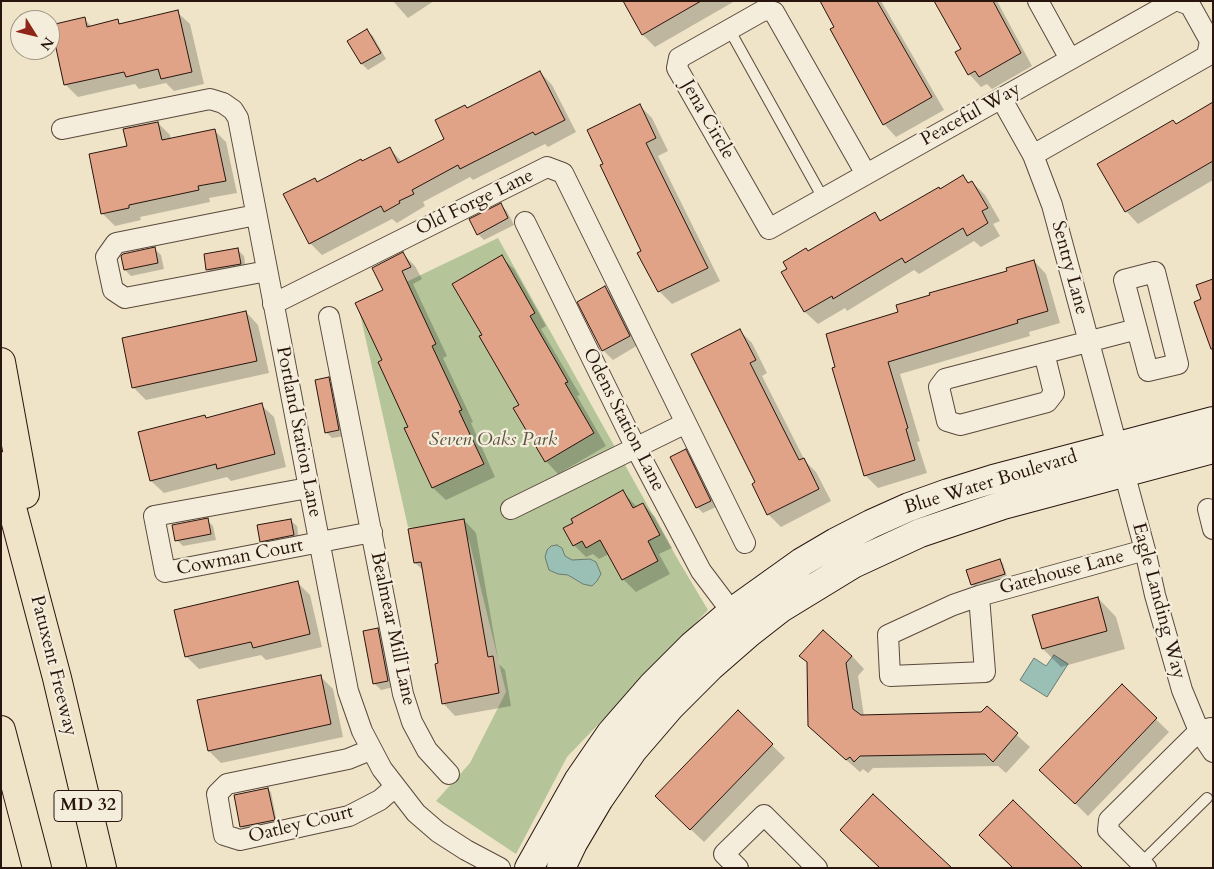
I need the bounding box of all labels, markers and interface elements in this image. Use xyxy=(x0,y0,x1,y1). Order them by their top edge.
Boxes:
north arrow xyxy=(10,10,60,60)
text: N xyxy=(35,33,58,54)
street label: Jena Circle xyxy=(675,76,739,164)
street label: Peaceful Way xyxy=(917,78,1025,152)
street label: Old Forge Lane xyxy=(412,165,538,241)
street label: Sentry Lane xyxy=(1046,219,1092,317)
street label: Portland Station Lane xyxy=(270,344,326,520)
street label: Odens Station Lane xyxy=(577,345,669,495)
park label: Seven Oaks Park xyxy=(429,430,557,452)
street label: Blue Water Boulevard xyxy=(902,446,1080,520)
street label: Eagle Landing Way xyxy=(1126,520,1190,682)
street label: Cowman Court xyxy=(175,535,305,581)
street label: Gatehouse Lane xyxy=(997,545,1127,601)
street label: Bealmear Mill Lane xyxy=(365,550,419,708)
street label: Patuxent Freeway xyxy=(24,593,82,739)
road number: MD 32 xyxy=(54,790,122,821)
street label: Oatley Court xyxy=(246,801,356,849)

